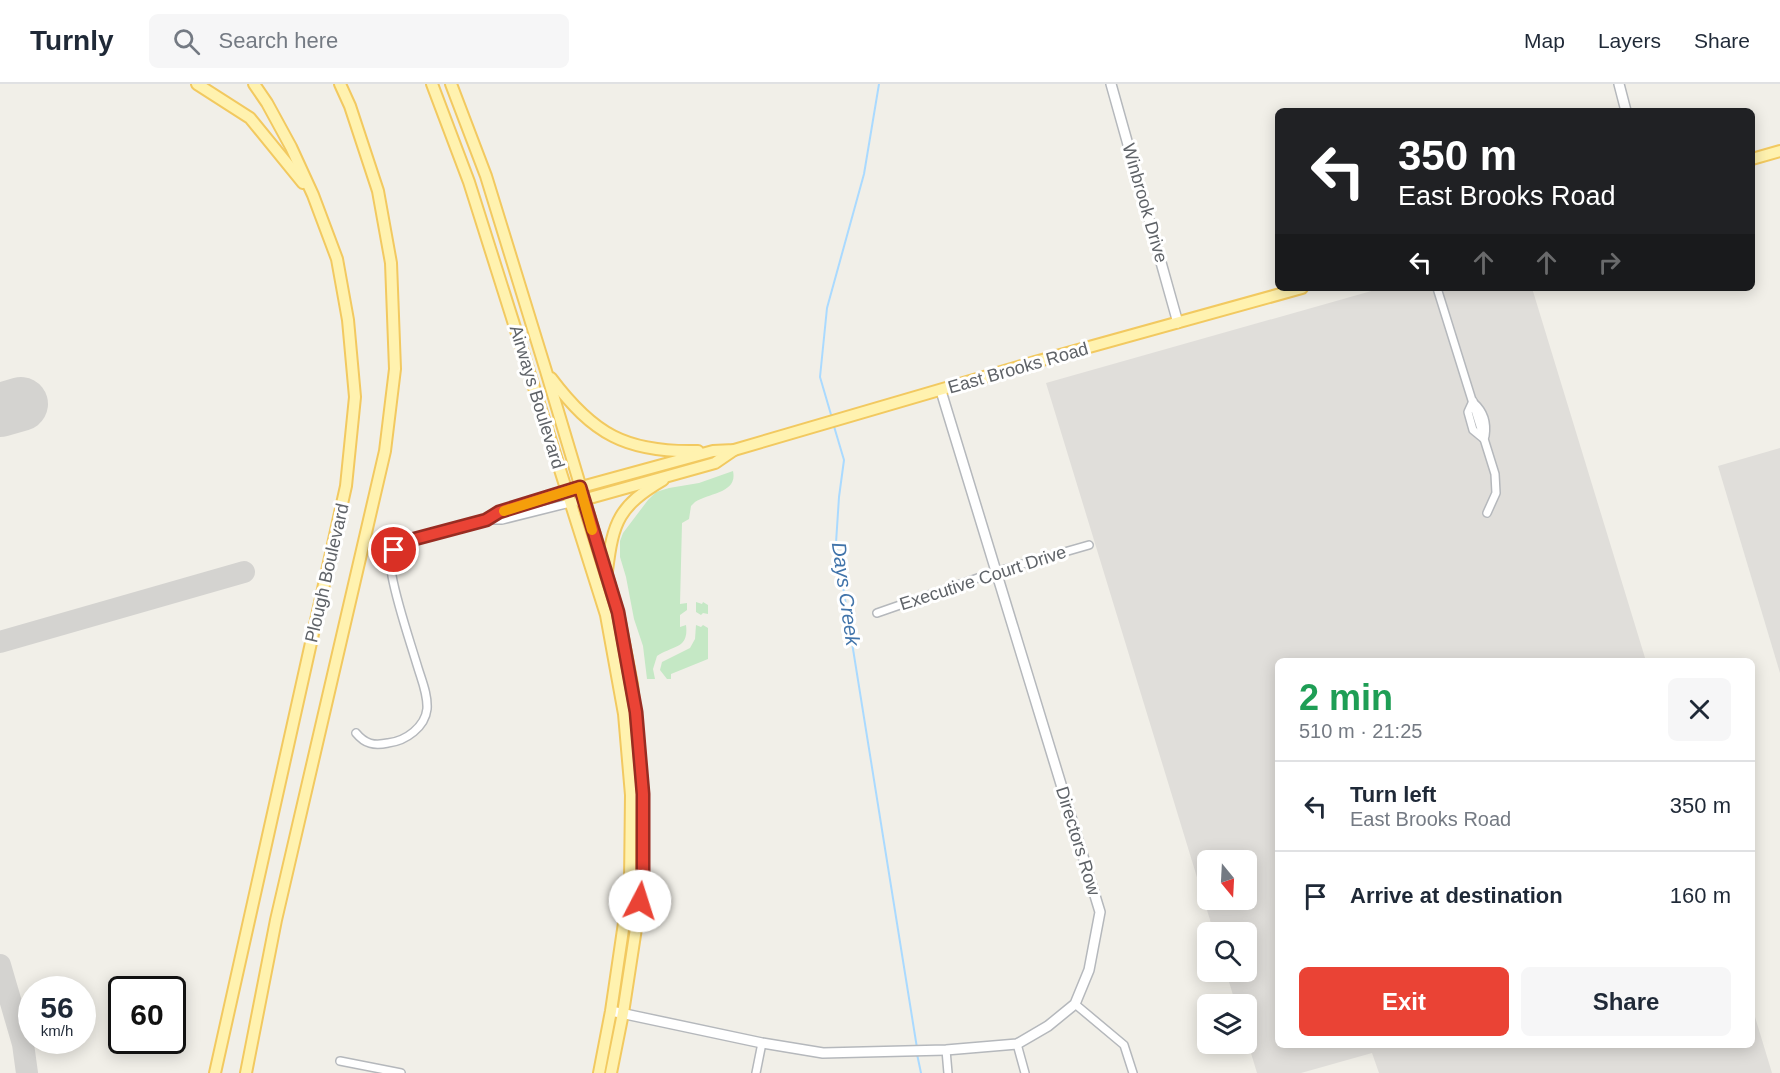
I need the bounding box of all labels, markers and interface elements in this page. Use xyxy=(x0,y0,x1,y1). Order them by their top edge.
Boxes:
search box xyxy=(149,14,569,68)
text: Turnly xyxy=(30,25,113,56)
icon: search xyxy=(170,25,203,58)
text: Search here xyxy=(218,28,338,53)
text: Map xyxy=(1524,29,1565,52)
text: Layers xyxy=(1598,29,1661,52)
text: Share xyxy=(1694,29,1750,52)
icon: left xyxy=(1299,132,1377,210)
text: 350 m xyxy=(1398,132,1517,179)
street label: Winbrook Drive xyxy=(1118,141,1172,265)
text: East Brooks Road xyxy=(1398,181,1616,211)
icon: left xyxy=(1404,246,1437,279)
icon: ahead xyxy=(1467,246,1500,279)
icon: ahead xyxy=(1530,246,1563,279)
icon: right xyxy=(1593,246,1626,279)
street label: Airways Boulevard xyxy=(506,323,568,471)
street label: East Brooks Road xyxy=(946,338,1090,398)
street label: Plough Boulevard xyxy=(301,502,353,644)
pin xyxy=(368,524,419,575)
icon: arrive xyxy=(377,533,410,566)
water label: Days Creek xyxy=(828,541,864,648)
street label: Executive Court Drive xyxy=(897,542,1069,614)
text: 2 min xyxy=(1299,677,1393,718)
button: close xyxy=(1668,678,1731,741)
text: 510 m · 21:25 xyxy=(1299,720,1422,742)
text: Turn left xyxy=(1350,782,1436,807)
street label: Directors Row xyxy=(1052,784,1104,899)
icon: left xyxy=(1299,790,1332,823)
text: 350 m xyxy=(1670,793,1731,818)
text: East Brooks Road xyxy=(1350,808,1511,830)
north arrow xyxy=(1197,850,1257,910)
map controls xyxy=(1197,850,1257,1054)
position arrow xyxy=(608,869,672,933)
icon: arrive xyxy=(1299,880,1332,913)
text: Arrive at destination xyxy=(1350,883,1563,908)
text: 160 m xyxy=(1670,883,1731,908)
button: search xyxy=(1197,922,1257,982)
button: Exit xyxy=(1299,967,1509,1036)
button: Share xyxy=(1521,967,1731,1036)
speed limit sign: 60 xyxy=(108,976,186,1054)
text: 56 xyxy=(40,991,74,1024)
button: layers xyxy=(1197,994,1257,1054)
text: km/h xyxy=(41,1022,73,1039)

